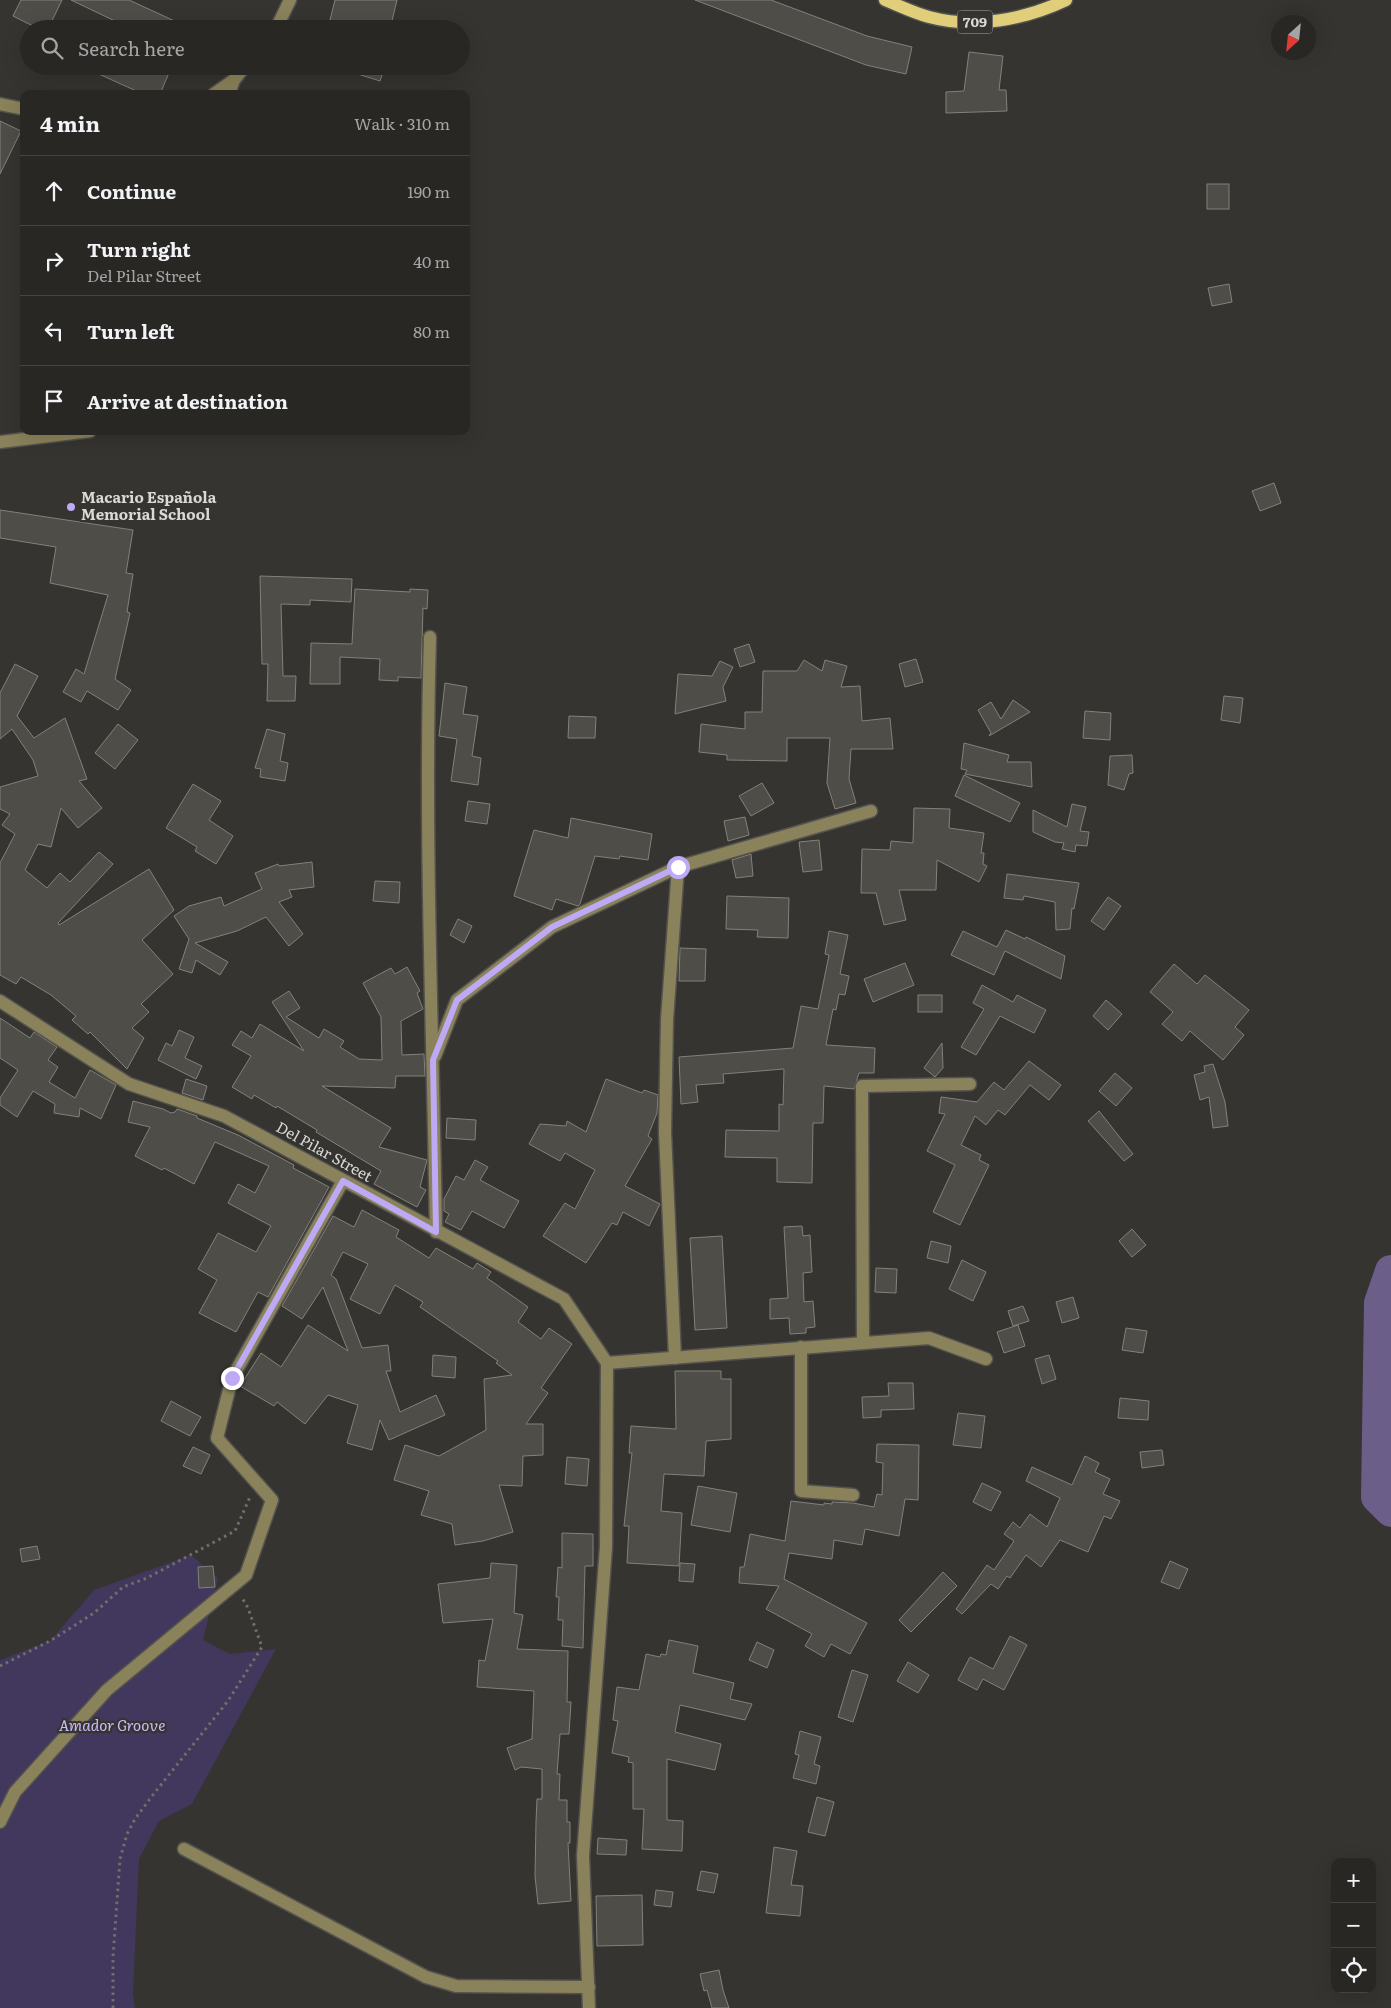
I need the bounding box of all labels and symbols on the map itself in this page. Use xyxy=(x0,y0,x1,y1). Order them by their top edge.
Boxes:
road number: 709 xyxy=(958,11,992,34)
north arrow xyxy=(1271,15,1316,60)
place label: Macario Española Memorial School xyxy=(81,485,217,525)
marker: Macario Española Memorial School xyxy=(65,501,77,513)
route start xyxy=(667,856,690,879)
street label: Del Pilar Street xyxy=(272,1115,377,1187)
route end xyxy=(221,1367,244,1390)
park label: Amador Groove xyxy=(59,1713,165,1736)

